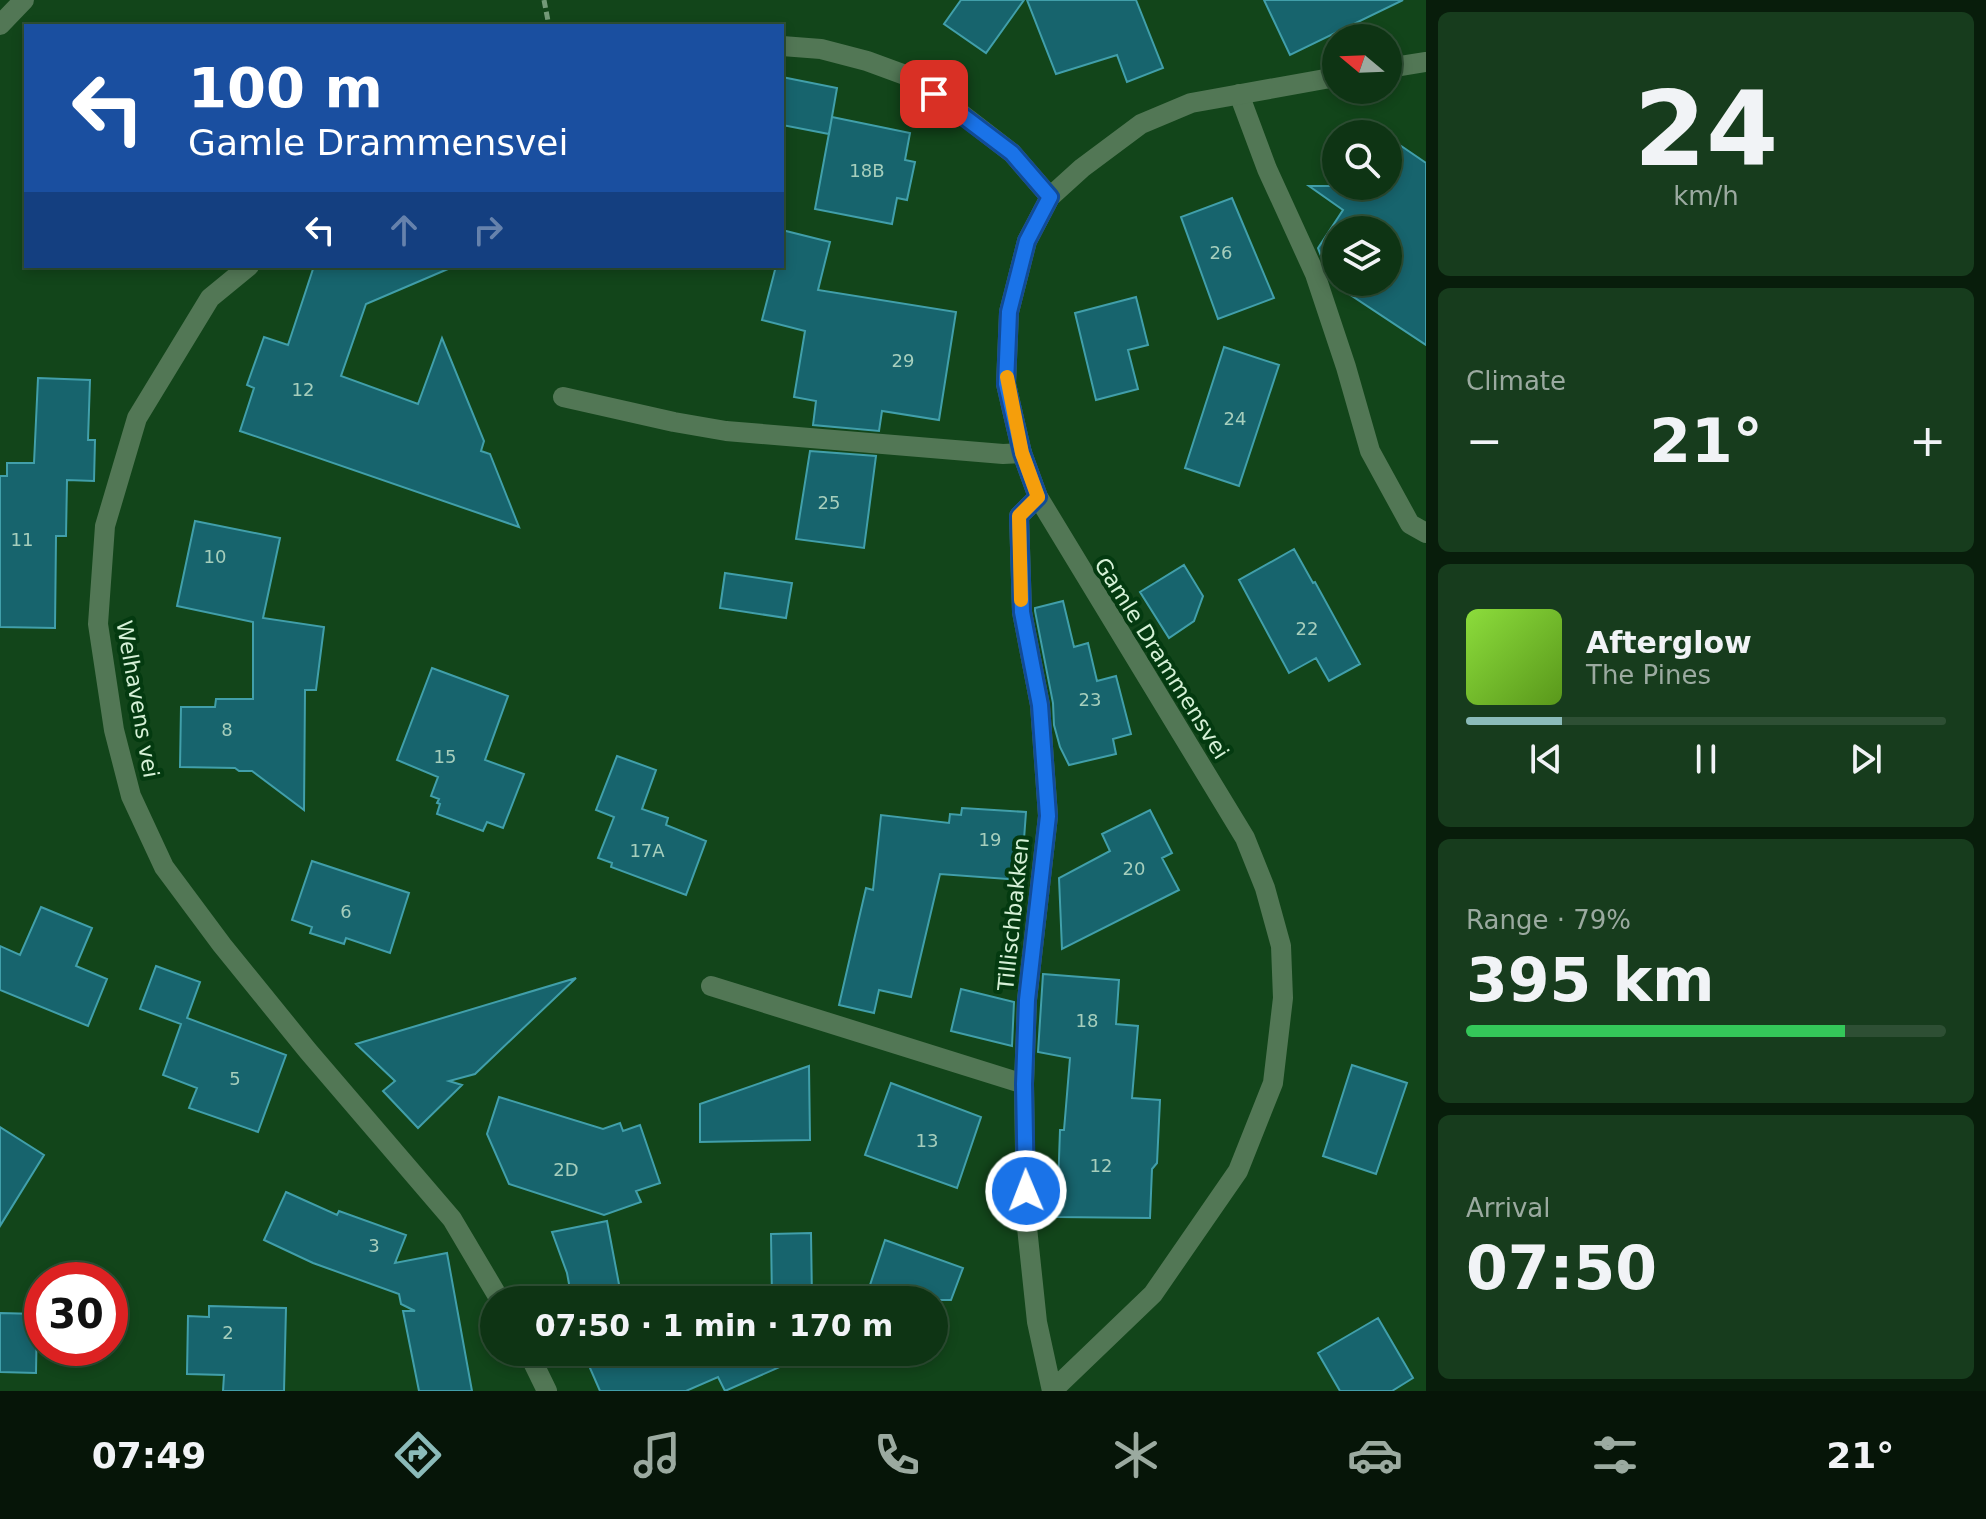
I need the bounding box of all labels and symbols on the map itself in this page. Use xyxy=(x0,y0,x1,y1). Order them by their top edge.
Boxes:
north arrow xyxy=(1322,24,1402,104)
pin xyxy=(900,60,968,128)
house number: 18B xyxy=(849,160,885,181)
house number: 26 xyxy=(1210,242,1232,263)
house number: 29 xyxy=(892,350,914,371)
house number: 12 xyxy=(292,379,314,400)
house number: 24 xyxy=(1224,408,1246,429)
house number: 25 xyxy=(818,492,840,513)
house number: 11 xyxy=(11,529,33,550)
house number: 10 xyxy=(204,546,226,567)
street label: Gamle Drammensvei xyxy=(1089,553,1234,763)
house number: 22 xyxy=(1296,618,1318,639)
street label: Welhavens vei xyxy=(111,619,164,780)
house number: 23 xyxy=(1079,689,1101,710)
house number: 8 xyxy=(221,719,233,740)
house number: 15 xyxy=(434,746,456,767)
house number: 19 xyxy=(979,829,1001,850)
street label: Tillischbakken xyxy=(993,836,1034,993)
house number: 17A xyxy=(629,840,665,861)
house number: 20 xyxy=(1123,858,1145,879)
house number: 6 xyxy=(340,901,352,922)
house number: 18 xyxy=(1076,1010,1098,1031)
house number: 5 xyxy=(229,1068,241,1089)
house number: 13 xyxy=(916,1130,938,1151)
position arrow xyxy=(984,1149,1068,1233)
house number: 12 xyxy=(1090,1155,1112,1176)
house number: 2D xyxy=(553,1159,579,1180)
house number: 3 xyxy=(368,1235,380,1256)
speed limit sign: 30 xyxy=(24,1262,128,1366)
house number: 2 xyxy=(222,1322,234,1343)

